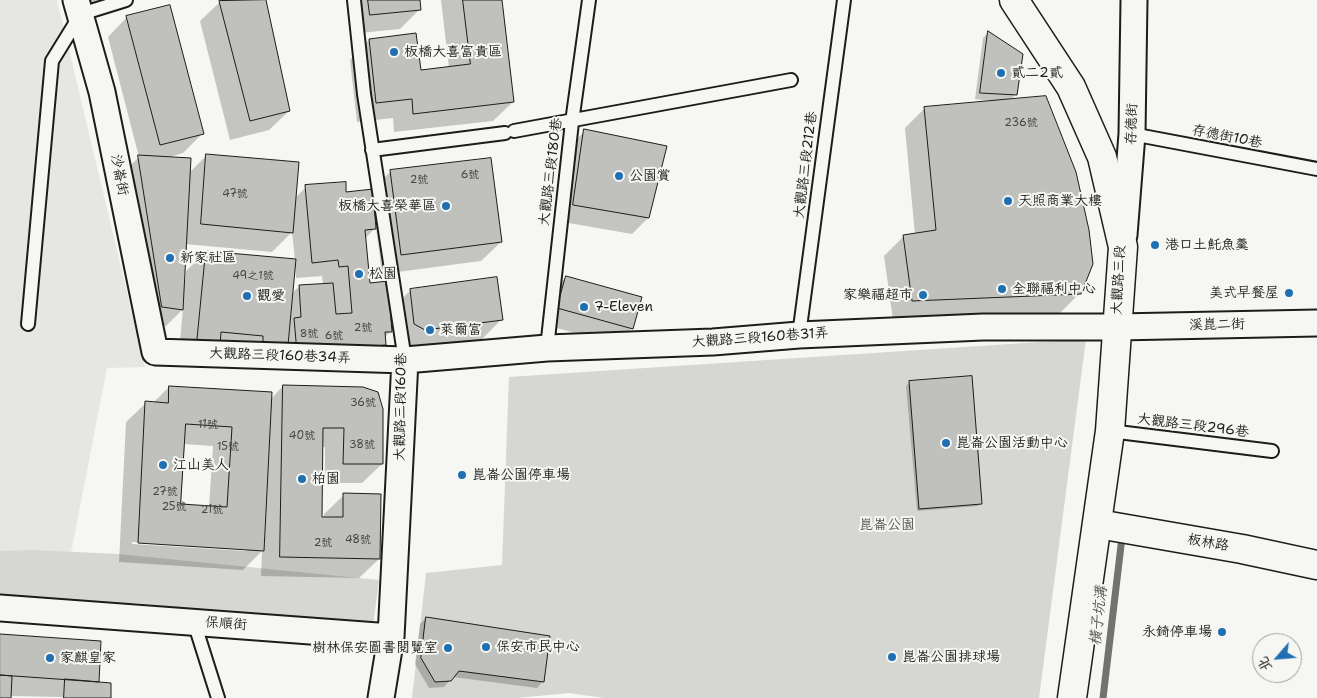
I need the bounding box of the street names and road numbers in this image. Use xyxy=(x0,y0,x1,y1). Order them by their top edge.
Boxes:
street label: 存德街 xyxy=(1123,103,1141,145)
street label: 大觀路三段212巷 xyxy=(791,110,821,220)
street label: 大觀路三段180巷 xyxy=(536,117,566,227)
street label: 存德街10巷 xyxy=(1190,122,1264,152)
street label: 沙崙街 xyxy=(107,153,131,197)
street label: 大觀路三段 xyxy=(1109,245,1129,315)
street label: 溪崑二街 xyxy=(1189,316,1245,334)
street label: 大觀路三段160巷31弄 xyxy=(691,325,829,351)
street label: 大觀路三段160巷34弄 xyxy=(209,345,351,367)
street label: 大觀路三段160巷 xyxy=(392,353,410,461)
street label: 大觀路三段296巷 xyxy=(1136,411,1250,441)
street label: 板林路 xyxy=(1186,531,1230,555)
street label: 保順街 xyxy=(204,614,248,634)

